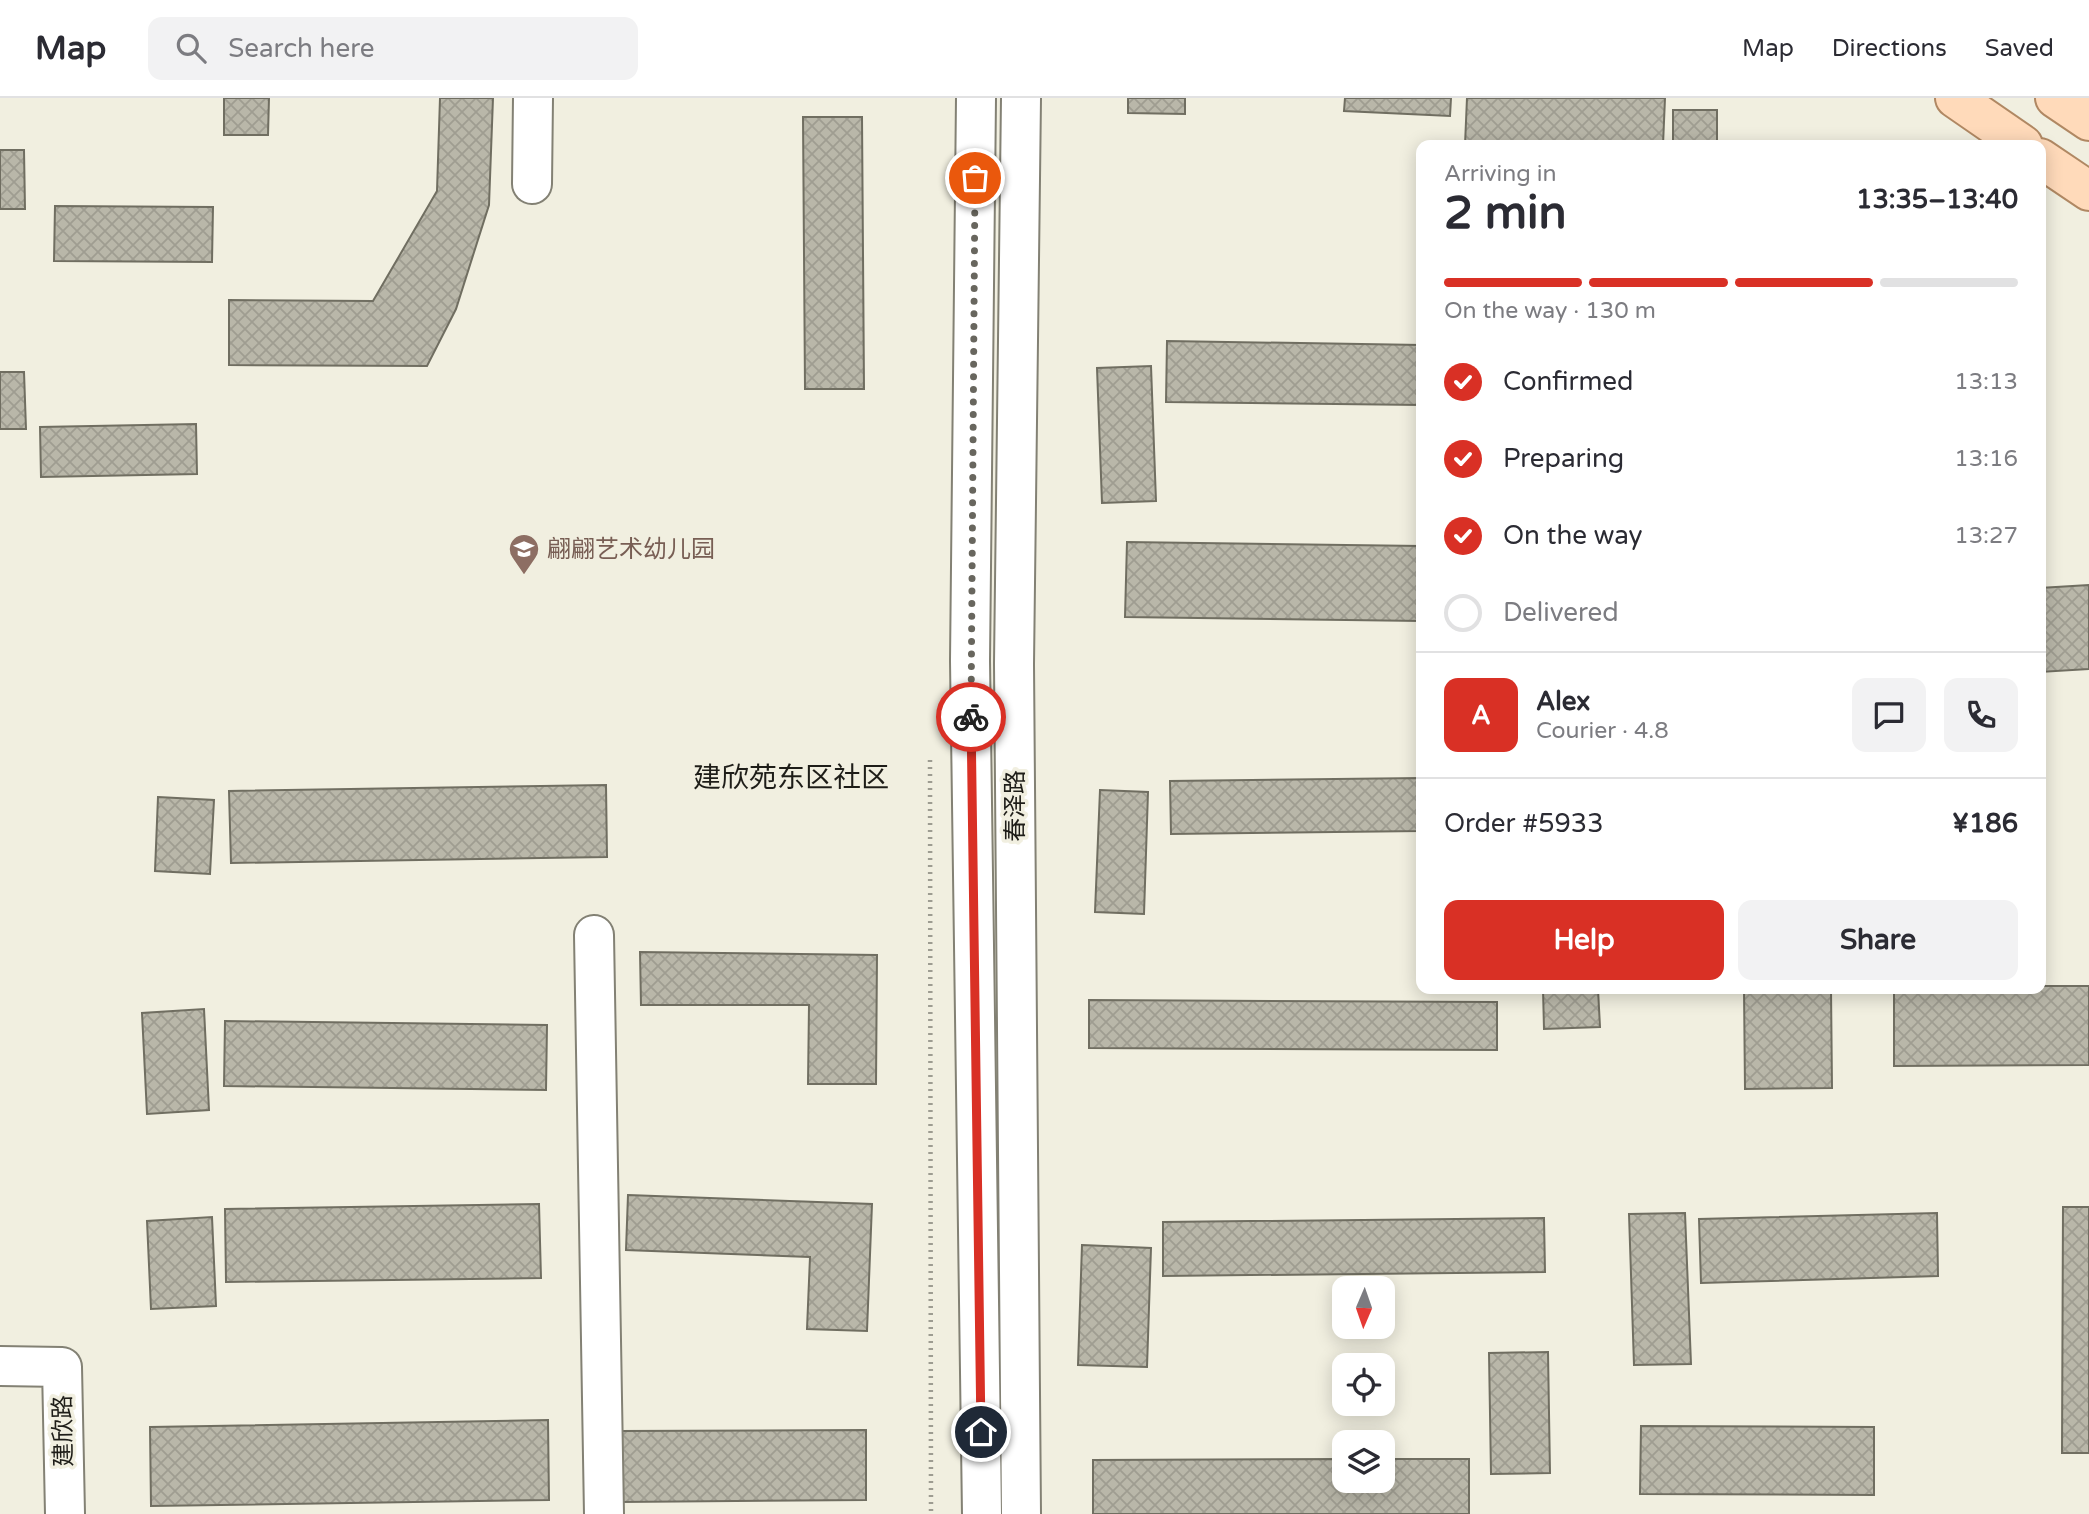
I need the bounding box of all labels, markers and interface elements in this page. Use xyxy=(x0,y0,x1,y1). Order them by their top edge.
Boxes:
search box xyxy=(148,17,638,80)
text: Map xyxy=(35,29,106,68)
icon: search xyxy=(172,29,210,67)
text: Search here xyxy=(228,33,374,64)
text: Map xyxy=(1742,34,1794,63)
text: Directions xyxy=(1832,34,1947,63)
text: Saved xyxy=(1985,34,2054,63)
pin xyxy=(945,148,1005,208)
icon: bag xyxy=(956,159,994,197)
text: Arriving in xyxy=(1444,160,1557,188)
text: 13:35–13:40 xyxy=(1856,184,2018,215)
text: 2 min xyxy=(1444,186,1567,241)
text: On the way · 130 m xyxy=(1444,297,1656,325)
icon: check xyxy=(1444,363,1482,401)
text: Confirmed xyxy=(1503,366,1633,397)
text: 13:13 xyxy=(1954,368,2018,396)
icon: check xyxy=(1444,440,1482,478)
text: Preparing xyxy=(1503,443,1624,474)
text: 13:16 xyxy=(1954,445,2018,473)
icon: check xyxy=(1444,517,1482,555)
text: On the way xyxy=(1503,520,1643,551)
text: 13:27 xyxy=(1954,522,2018,550)
school or university icon: 翩翩艺术幼儿园 xyxy=(507,532,541,576)
place label: 翩翩艺术幼儿园 xyxy=(547,535,715,564)
text: Delivered xyxy=(1503,597,1619,628)
button: chat xyxy=(1852,678,1926,752)
button: phone xyxy=(1944,678,2018,752)
courier xyxy=(936,682,1006,752)
text: Alex xyxy=(1536,686,1590,717)
icon: bike xyxy=(952,698,990,736)
text: A xyxy=(1471,700,1491,731)
text: Courier · 4.8 xyxy=(1536,717,1669,745)
district label: 建欣苑东区社区 xyxy=(693,761,889,795)
street label: 春泽路 xyxy=(1001,770,1030,842)
text: Order #5933 xyxy=(1444,808,1604,839)
text: ¥186 xyxy=(1952,808,2018,839)
button: Help xyxy=(1444,900,1724,980)
button: Share xyxy=(1738,900,2018,980)
north arrow xyxy=(1332,1276,1395,1339)
map controls xyxy=(1332,1276,1395,1493)
button: locate xyxy=(1332,1353,1395,1416)
street label: 建欣路 xyxy=(48,1395,79,1467)
pin xyxy=(951,1402,1011,1462)
icon: home xyxy=(962,1413,1000,1451)
button: layers xyxy=(1332,1430,1395,1493)

